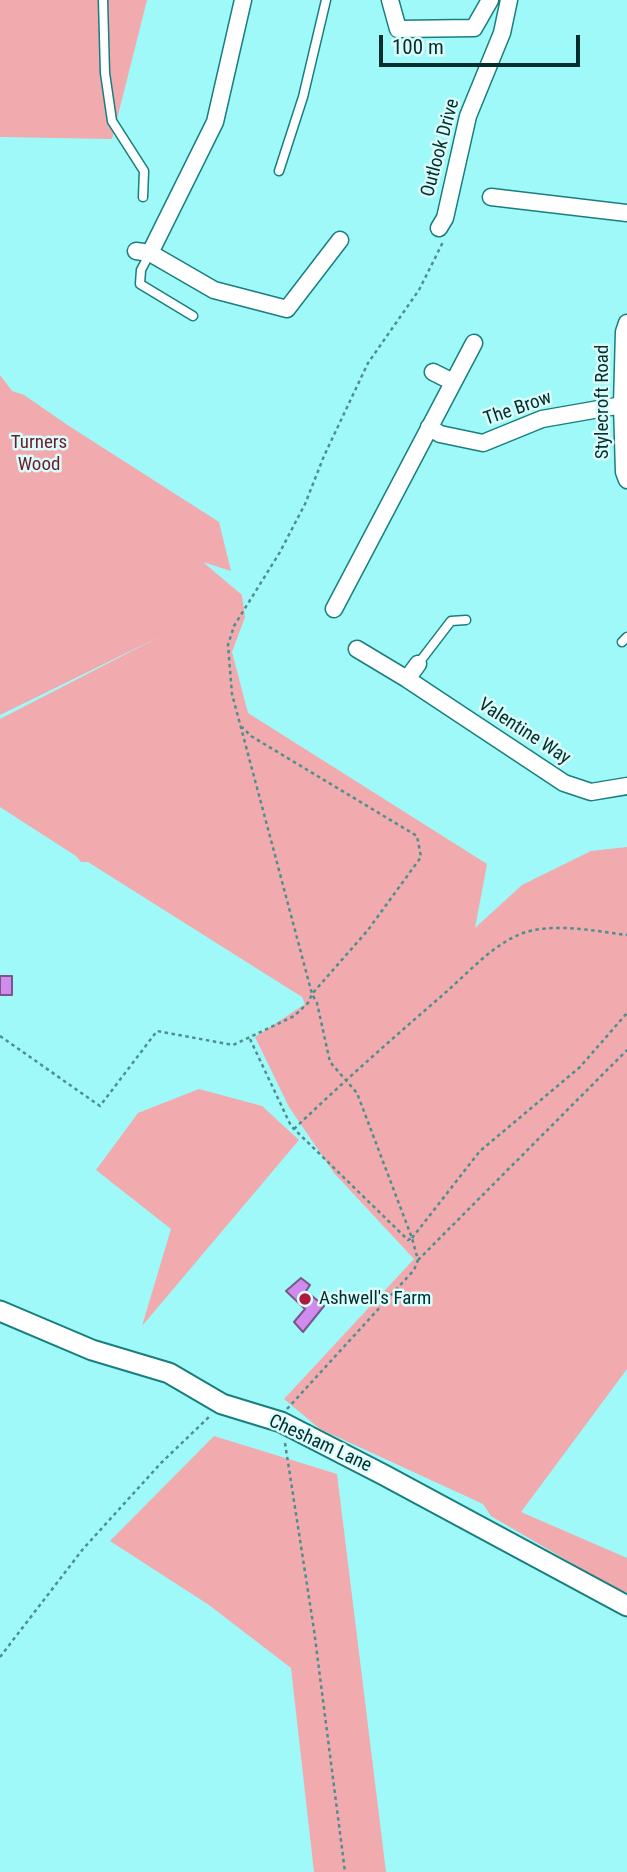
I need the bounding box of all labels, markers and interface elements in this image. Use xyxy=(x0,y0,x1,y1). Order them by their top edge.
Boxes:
scale bar xyxy=(382,21,583,65)
text: 100 m xyxy=(392,35,444,59)
street label: Outlook Drive xyxy=(417,97,465,199)
street label: Stylecroft Road xyxy=(592,345,614,459)
street label: The Brow xyxy=(481,387,555,431)
park label: Turners Wood xyxy=(11,432,67,476)
street label: Valentine Way xyxy=(474,694,574,770)
place label: Ashwell's Farm xyxy=(319,1288,431,1310)
marker: Ashwell's Farm xyxy=(297,1291,313,1307)
street label: Chesham Lane xyxy=(265,1410,375,1478)

